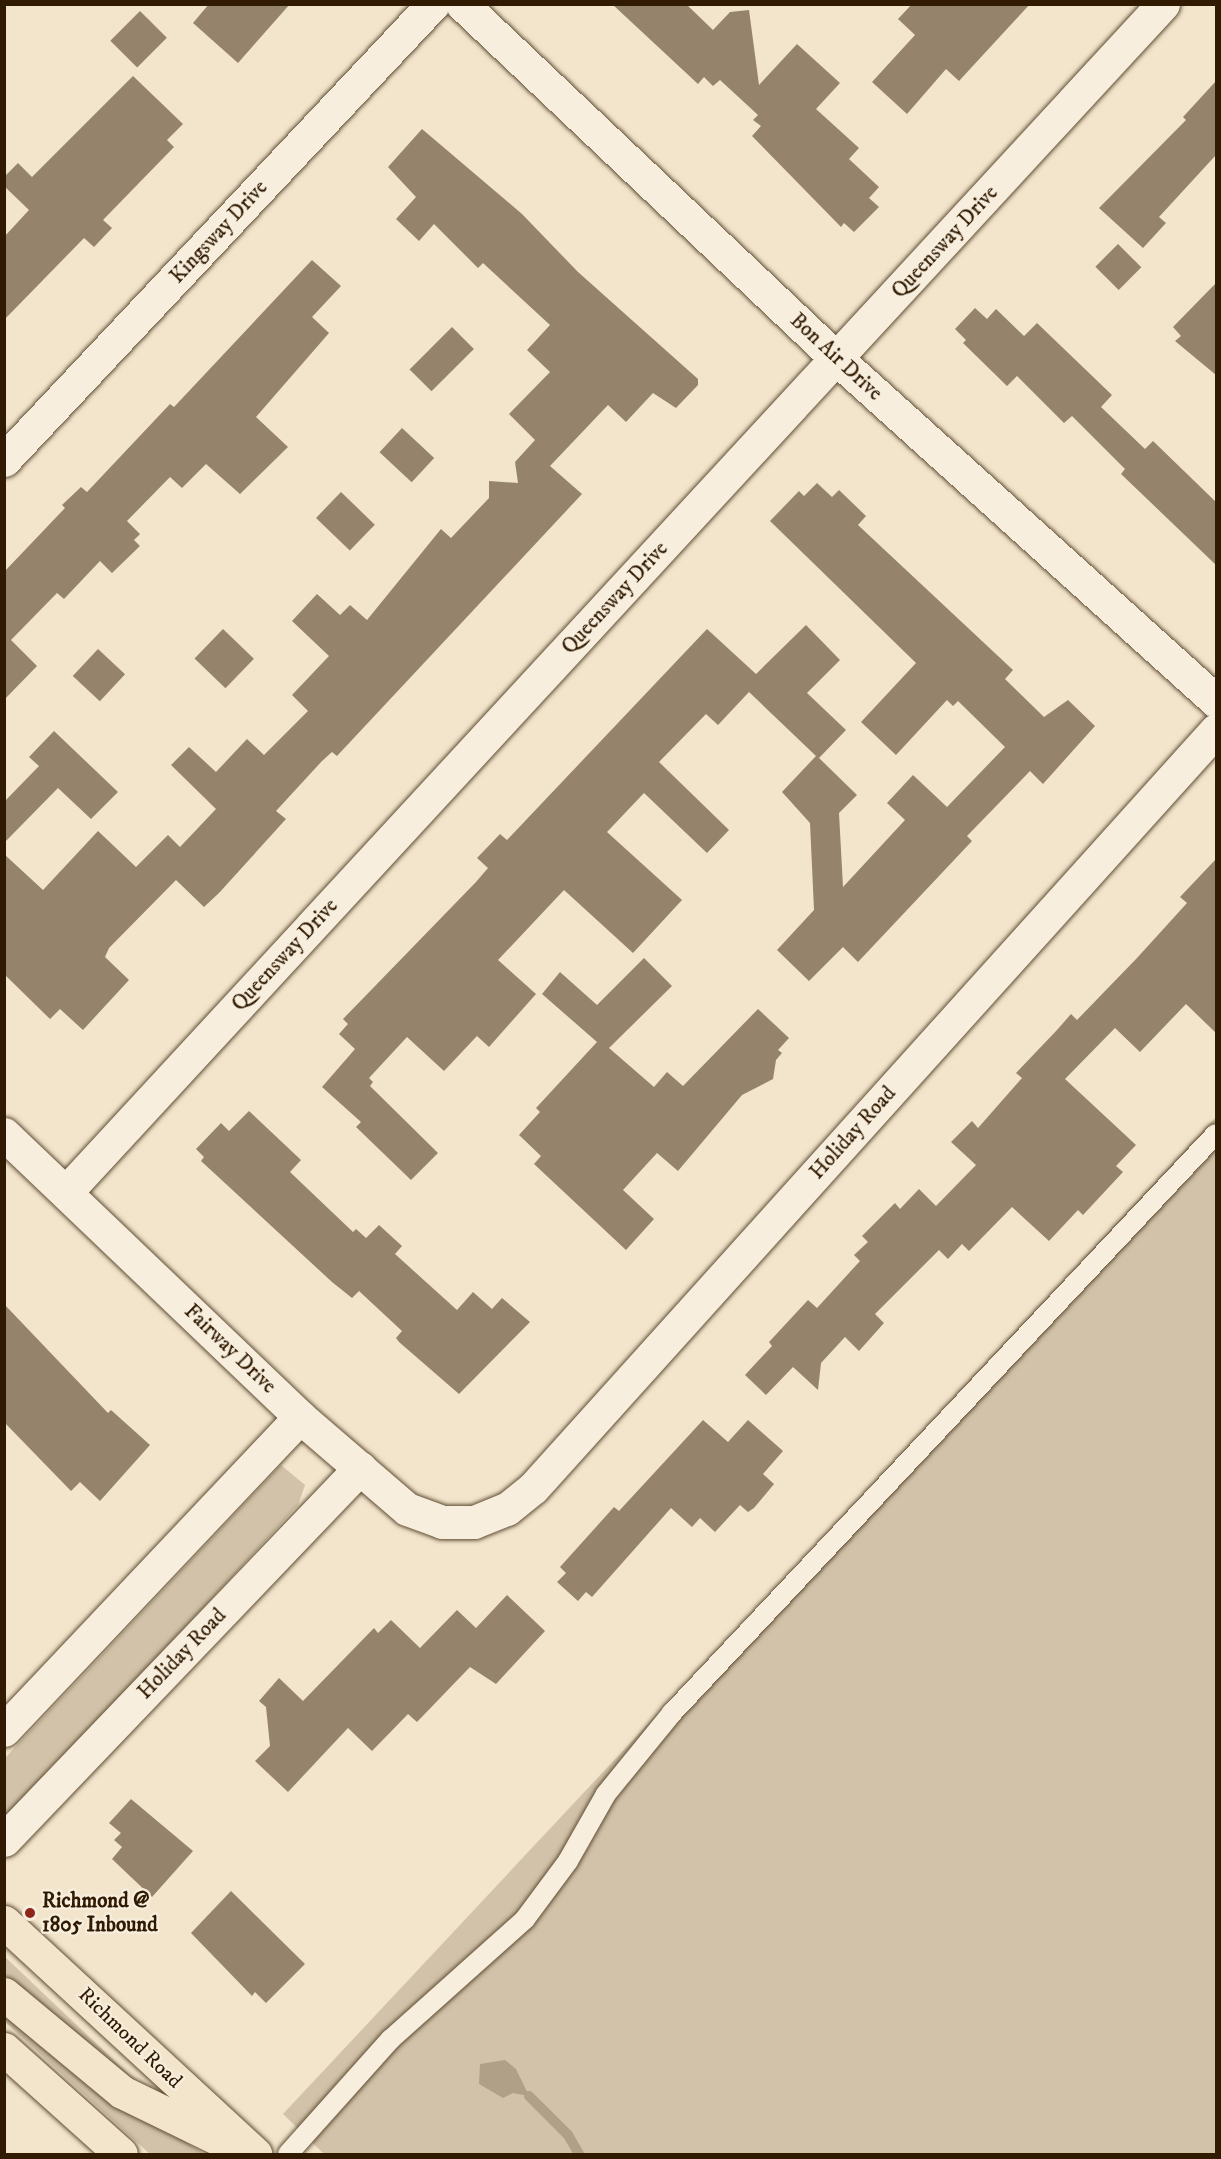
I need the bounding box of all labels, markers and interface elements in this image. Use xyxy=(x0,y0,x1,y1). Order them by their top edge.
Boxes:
street label: Kingsway Drive xyxy=(165,175,273,289)
street label: Queensway Drive xyxy=(887,181,1003,303)
street label: Bon Air Drive xyxy=(785,308,887,406)
street label: Queensway Drive xyxy=(557,537,673,659)
street label: Queensway Drive xyxy=(227,894,343,1016)
street label: Holiday Road xyxy=(805,1081,901,1185)
street label: Fairway Drive xyxy=(179,1299,281,1399)
street label: Holiday Road xyxy=(133,1603,231,1705)
place label: Richmond @ 1805 Inbound xyxy=(42,1888,158,1938)
marker: Richmond @ 1805 Inbound xyxy=(23,1906,37,1920)
street label: Richmond Road xyxy=(73,1982,187,2094)

